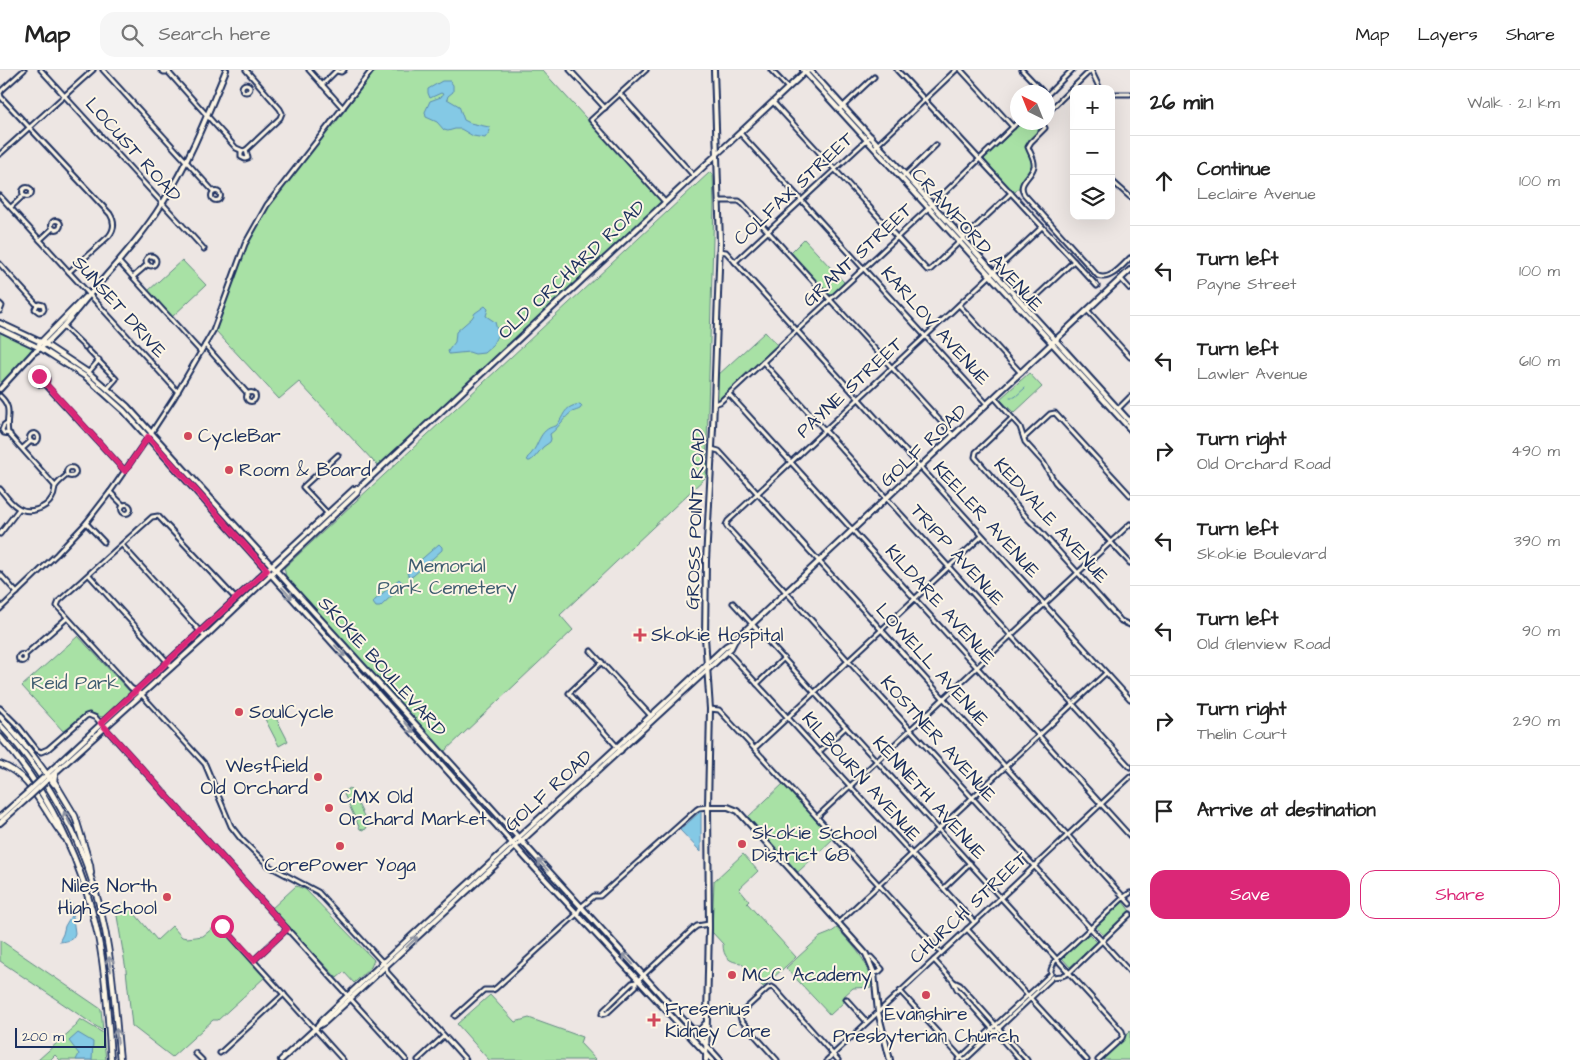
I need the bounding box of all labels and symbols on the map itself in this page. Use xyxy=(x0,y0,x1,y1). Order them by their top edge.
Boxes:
north arrow xyxy=(1010,85,1055,130)
street label: LOCUST ROAD xyxy=(79,92,187,208)
street label: COLFAX STREET xyxy=(728,126,860,252)
street label: CRAWFORD AVENUE xyxy=(905,162,1049,318)
street label: OLD ORCHARD ROAD xyxy=(492,194,652,346)
street label: GRANT STREET xyxy=(797,197,919,313)
street label: SUNSET DRIVE xyxy=(66,250,172,364)
street label: KARLOV AVENUE xyxy=(874,261,996,391)
street label: PAYNE STREET xyxy=(791,331,909,445)
route end xyxy=(28,365,51,388)
street label: GOLF ROAD xyxy=(874,398,974,494)
place label: CycleBar xyxy=(198,423,281,451)
street label: GROSS POINT ROAD xyxy=(679,428,713,610)
marker: CycleBar xyxy=(182,430,194,442)
street label: KEDVALE AVENUE xyxy=(987,452,1115,590)
street label: KEELER AVENUE xyxy=(926,456,1046,584)
place label: Room & Board xyxy=(239,457,371,484)
marker: Room & Board xyxy=(223,464,235,476)
street label: TRIPP AVENUE xyxy=(904,498,1010,612)
street label: KILDARE AVENUE xyxy=(879,539,1001,671)
park label: Memorial Park Cemetery xyxy=(377,553,517,603)
one-way arrow xyxy=(281,586,293,599)
street label: SKOKIE BOULEVARD xyxy=(311,591,453,743)
street label: LOWELL AVENUE xyxy=(869,597,995,733)
place label: Skokie Hospital xyxy=(651,622,784,649)
marker: Skokie Hospital xyxy=(633,628,647,642)
one-way arrow xyxy=(334,645,346,658)
park label: Reid Park xyxy=(31,670,119,697)
street label: KOSTNER AVENUE xyxy=(874,670,1002,808)
place label: SoulCycle xyxy=(249,699,334,727)
marker: SoulCycle xyxy=(233,706,245,718)
street label: KILBOURN AVENUE xyxy=(795,706,927,848)
one-way arrow xyxy=(403,721,415,734)
street label: KENNETH AVENUE xyxy=(866,730,992,866)
street label: GOLF ROAD xyxy=(499,744,599,838)
place label: Westfield Old Orchard xyxy=(200,753,308,802)
marker: Westfield Old Orchard xyxy=(312,771,324,783)
place label: CMX Old Orchard Market xyxy=(339,784,487,833)
marker: CMX Old Orchard Market xyxy=(323,802,335,814)
one-way arrow xyxy=(62,811,72,826)
place label: Skokie School District 68 xyxy=(752,820,877,869)
marker: Skokie School District 68 xyxy=(736,838,748,850)
marker: CorePower Yoga xyxy=(334,840,346,852)
street label: CHURCH STREET xyxy=(904,846,1035,970)
place label: CorePower Yoga xyxy=(264,852,416,880)
one-way arrow xyxy=(537,859,549,872)
place label: Niles North High School xyxy=(58,873,158,923)
marker: Niles North High School xyxy=(161,891,173,903)
route start xyxy=(211,915,234,938)
one-way arrow xyxy=(406,936,418,948)
one-way arrow xyxy=(622,952,634,965)
one-way arrow xyxy=(105,957,115,973)
place label: MCC Academy xyxy=(742,962,872,990)
marker: MCC Academy xyxy=(726,969,738,981)
marker: Evanshire Presbyterian Church xyxy=(920,989,932,1001)
place label: Fresenius Kidney Care xyxy=(665,996,771,1046)
place label: Evanshire Presbyterian Church xyxy=(833,1001,1020,1051)
marker: Fresenius Kidney Care xyxy=(647,1013,661,1027)
scale bar xyxy=(15,1025,106,1048)
one-way arrow xyxy=(112,1029,122,1045)

